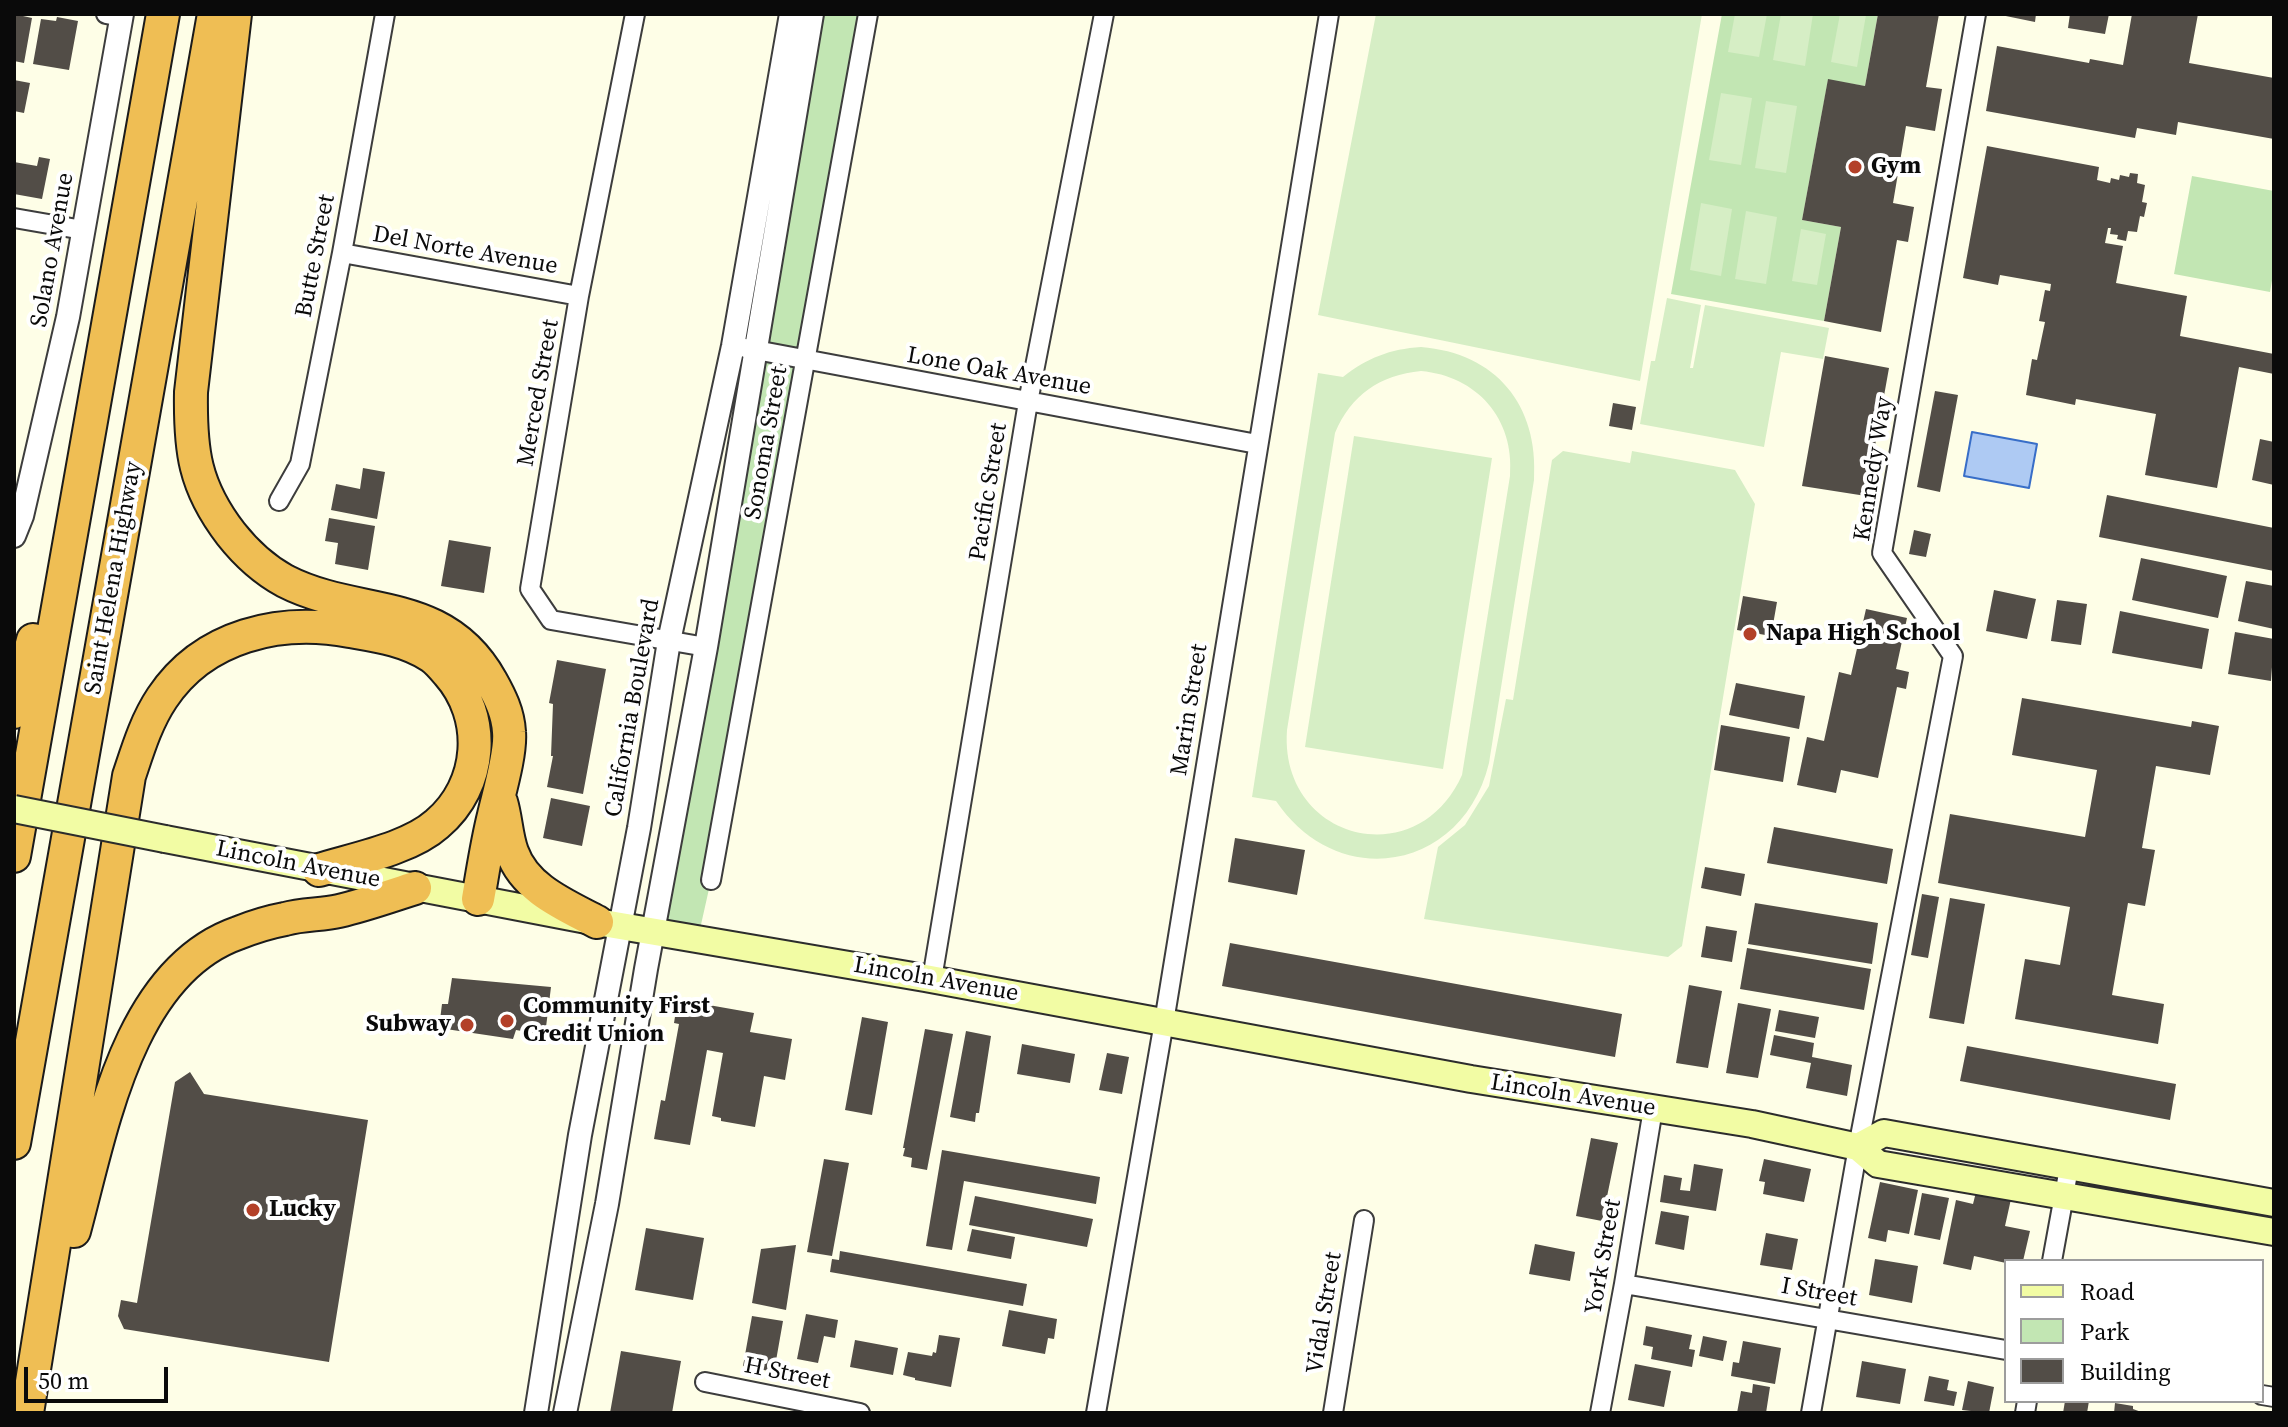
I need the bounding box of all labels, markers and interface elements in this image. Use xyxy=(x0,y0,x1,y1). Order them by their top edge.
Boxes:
place label: Gym xyxy=(1871,153,1921,181)
marker: Gym xyxy=(1846,158,1864,176)
street label: Solano Avenue xyxy=(25,171,81,329)
street label: Butte Street xyxy=(290,192,342,320)
street label: Del Norte Avenue xyxy=(370,221,560,281)
street label: Merced Street xyxy=(512,317,566,469)
street label: Lone Oak Avenue xyxy=(905,342,1093,402)
street label: Sonoma Street xyxy=(739,364,795,522)
street label: Kennedy Way xyxy=(1848,395,1900,543)
street label: Pacific Street xyxy=(964,421,1014,563)
street label: Saint Helena Highway xyxy=(79,459,149,697)
street label: California Boulevard xyxy=(600,597,666,819)
place label: Napa High School xyxy=(1766,620,1961,648)
marker: Napa High School xyxy=(1741,625,1759,643)
street label: Marin Street xyxy=(1165,642,1215,778)
street label: Lincoln Avenue xyxy=(213,835,383,895)
street label: Lincoln Avenue xyxy=(851,951,1021,1009)
place label: Community First Credit Union xyxy=(523,993,710,1049)
place label: Subway xyxy=(366,1011,451,1039)
marker: Community First Credit Union xyxy=(498,1012,516,1030)
marker: Subway xyxy=(458,1016,476,1034)
street label: Lincoln Avenue xyxy=(1488,1069,1658,1123)
place label: Lucky xyxy=(269,1196,336,1224)
street label: York Street xyxy=(1580,1197,1628,1317)
marker: Lucky xyxy=(244,1201,262,1219)
street label: Vidal Street xyxy=(1301,1250,1349,1376)
legend xyxy=(2004,1259,2264,1403)
street label: I Street xyxy=(1779,1272,1859,1314)
text: Road xyxy=(2080,1275,2134,1308)
text: Park xyxy=(2080,1315,2129,1348)
scale bar xyxy=(28,1351,172,1401)
street label: H Street xyxy=(742,1352,832,1396)
text: Building xyxy=(2080,1355,2171,1388)
text: 50 m xyxy=(38,1364,89,1397)

